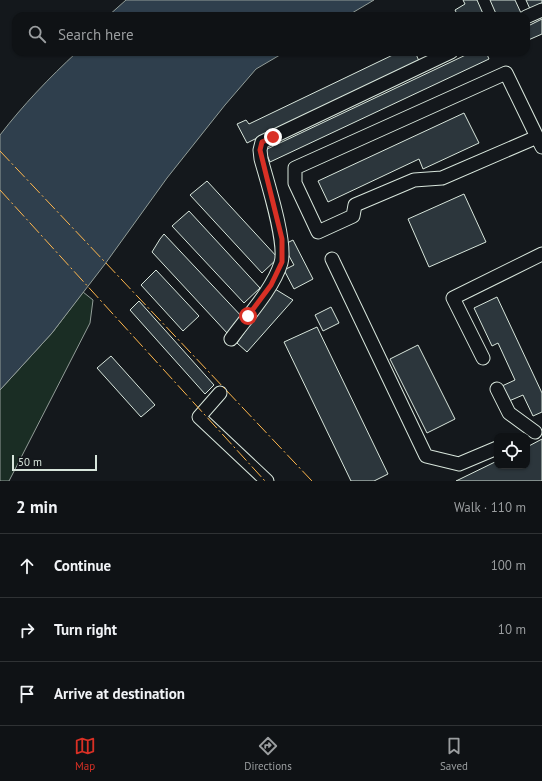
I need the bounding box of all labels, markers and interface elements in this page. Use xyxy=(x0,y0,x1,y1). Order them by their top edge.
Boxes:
search box xyxy=(12,12,530,56)
icon: search xyxy=(26,23,48,45)
text: Search here xyxy=(58,25,134,44)
route end xyxy=(264,128,282,146)
route start xyxy=(239,307,257,325)
map controls xyxy=(494,433,530,469)
button: locate xyxy=(494,433,530,469)
scale bar xyxy=(12,453,97,472)
text: 50 m xyxy=(18,455,42,469)
text: 2 min xyxy=(16,496,57,518)
text: Walk · 110 m xyxy=(454,499,526,516)
icon: ahead xyxy=(16,555,38,577)
text: Continue xyxy=(54,556,111,575)
text: 100 m xyxy=(491,557,526,574)
icon: right xyxy=(16,619,38,641)
text: Turn right xyxy=(54,620,117,639)
text: 10 m xyxy=(498,621,526,638)
icon: arrive xyxy=(16,683,38,705)
text: Arrive at destination xyxy=(54,684,185,703)
tab: Map xyxy=(74,735,96,773)
tab: Directions xyxy=(244,735,292,773)
tab: Saved xyxy=(440,735,468,773)

